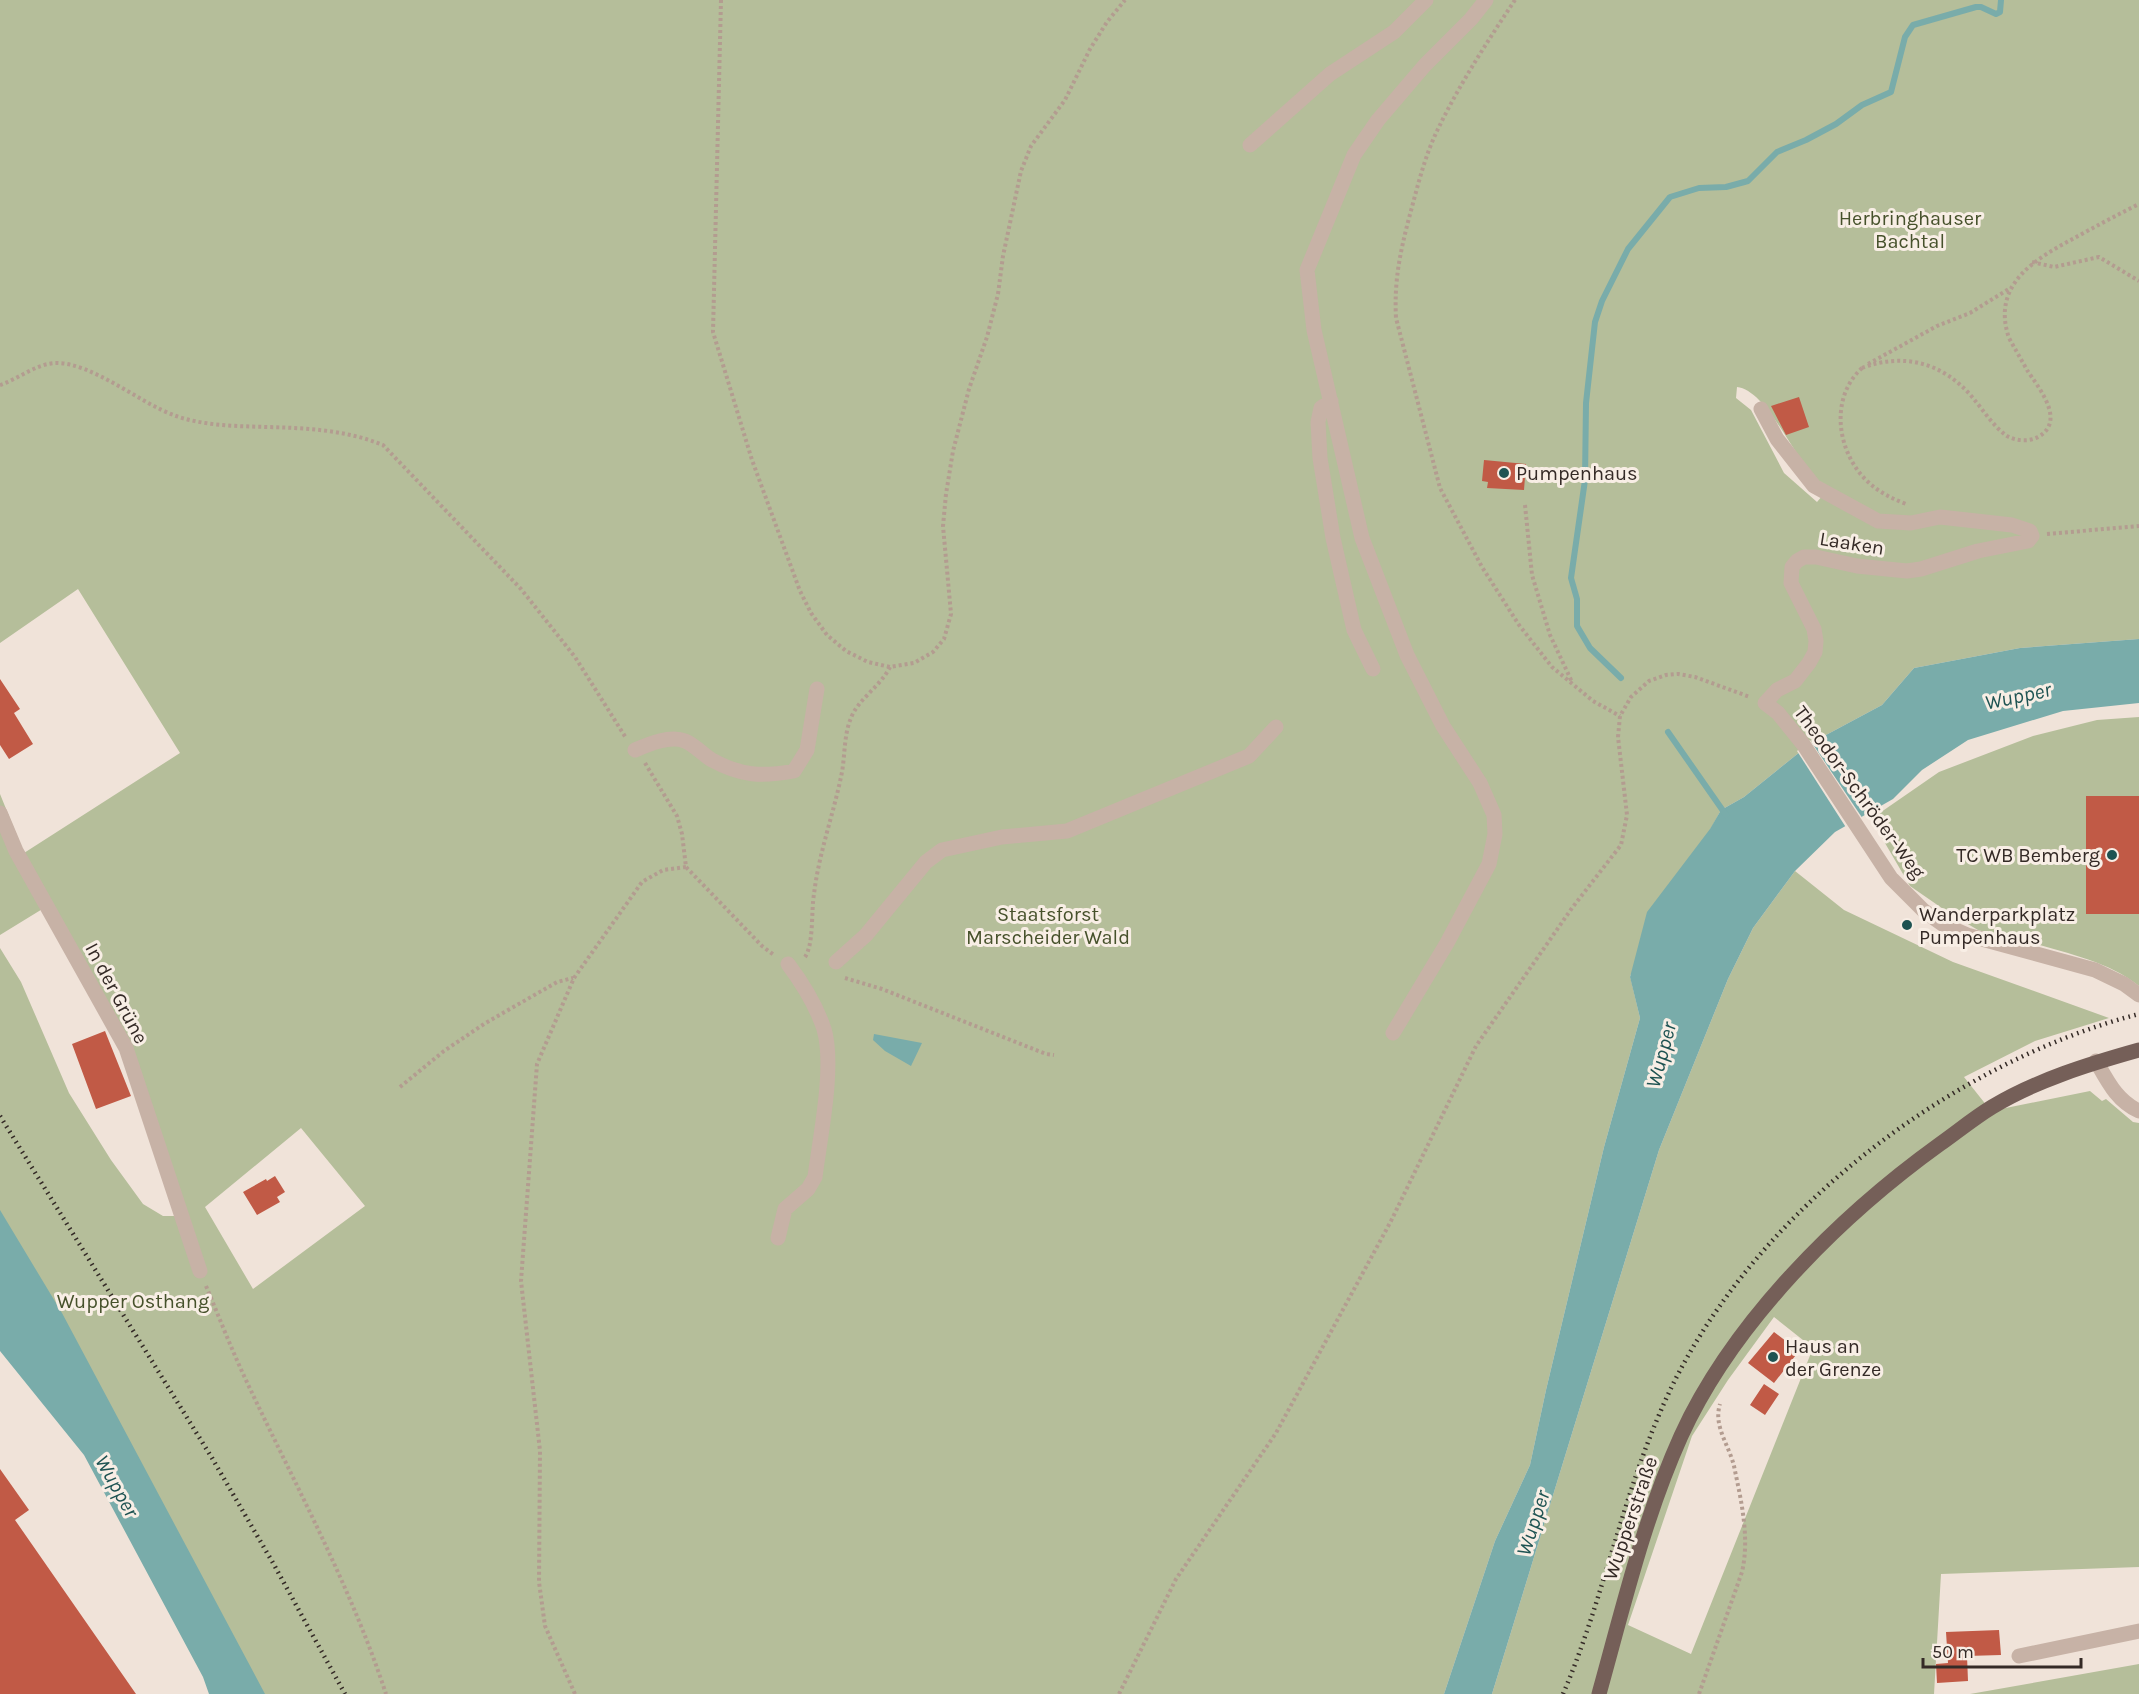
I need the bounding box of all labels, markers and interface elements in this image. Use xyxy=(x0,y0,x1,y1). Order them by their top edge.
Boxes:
park label: Herbringhauser Bachtal xyxy=(1839,207,1982,253)
place label: Pumpenhaus xyxy=(1516,462,1638,485)
marker: Pumpenhaus xyxy=(1497,466,1511,480)
street label: Laaken xyxy=(1818,527,1886,560)
water label: Wupper xyxy=(1983,677,2054,715)
street label: Theodor-Schröder-Weg xyxy=(1789,701,1930,883)
place label: TC WB Bemberg xyxy=(1956,844,2100,867)
marker: TC WB Bemberg xyxy=(2105,848,2119,862)
park label: Staatsforst Marscheider Wald xyxy=(966,903,1130,949)
place label: Wanderparkplatz Pumpenhaus xyxy=(1919,903,2075,949)
marker: Wanderparkplatz Pumpenhaus xyxy=(1900,918,1914,932)
street label: In der Grüne xyxy=(80,939,153,1048)
water label: Wupper xyxy=(1641,1019,1681,1091)
park label: Wupper Osthang xyxy=(57,1290,209,1313)
place label: Haus an der Grenze xyxy=(1785,1335,1881,1381)
marker: Haus an der Grenze xyxy=(1766,1350,1780,1364)
water label: Wupper xyxy=(90,1451,144,1522)
street label: Wupperstraße xyxy=(1599,1453,1662,1583)
water label: Wupper xyxy=(1511,1487,1555,1559)
scale bar xyxy=(1923,1631,2080,1669)
text: 50 m xyxy=(1932,1641,1974,1663)

